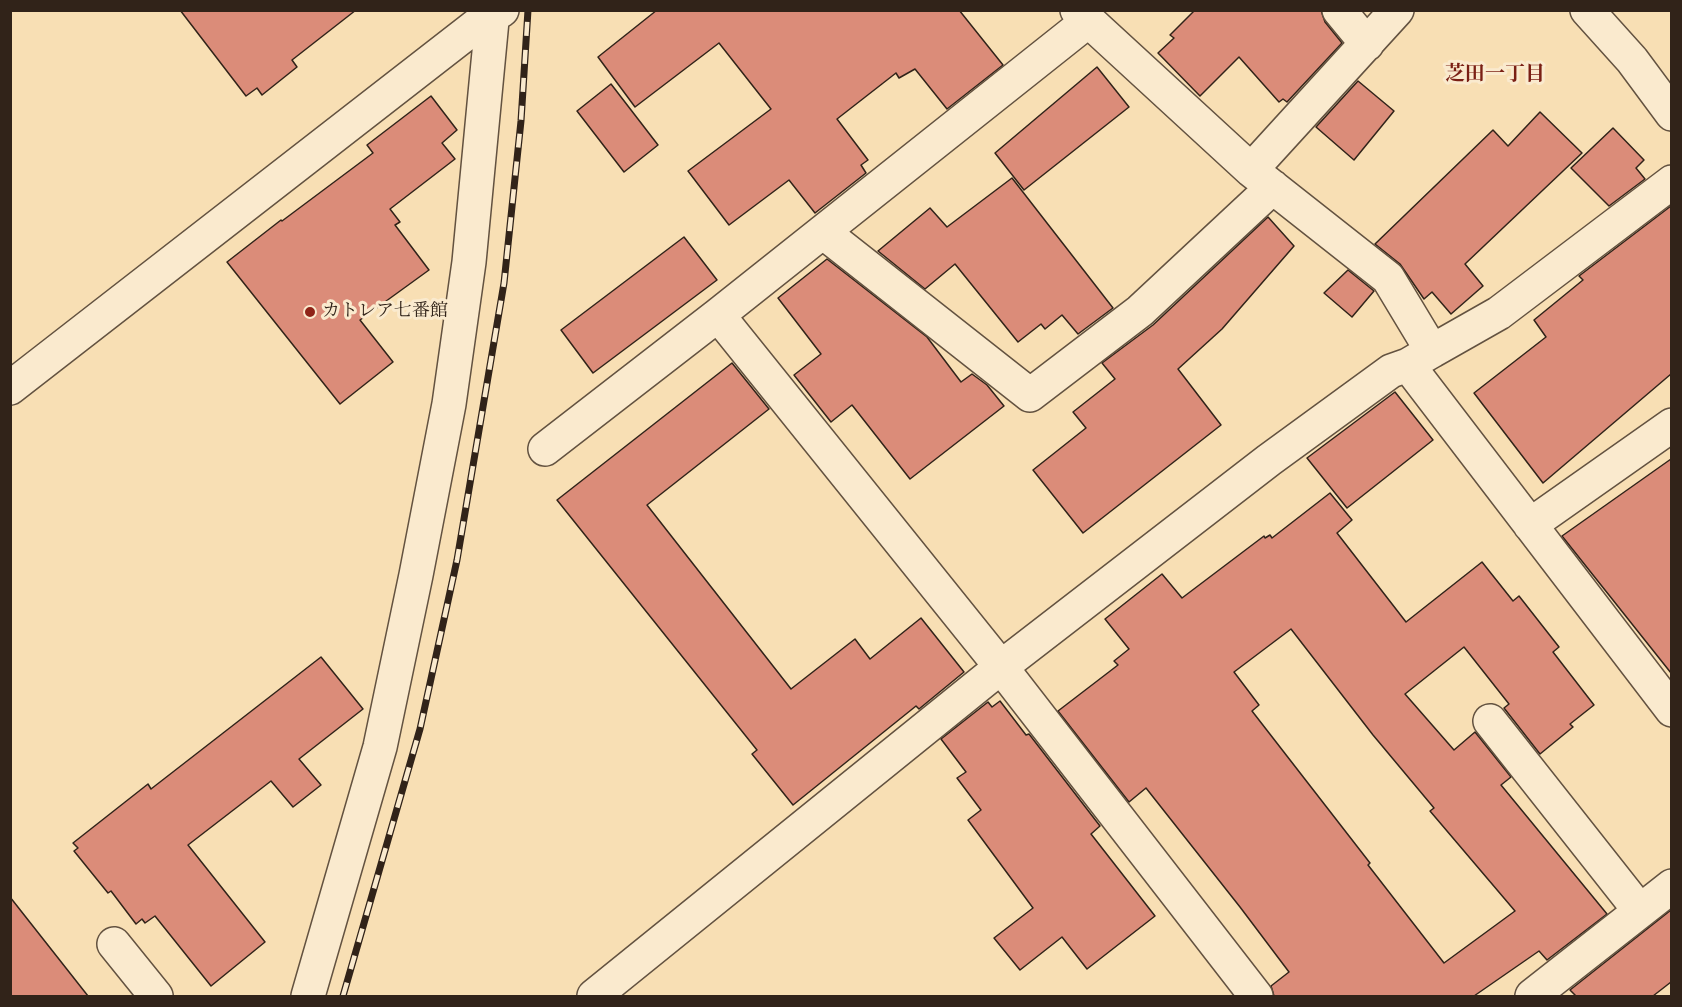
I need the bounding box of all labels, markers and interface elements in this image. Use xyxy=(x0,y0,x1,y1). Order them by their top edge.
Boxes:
district label: 芝田一丁目 xyxy=(1445,64,1545,88)
place label: カトレア七番館 xyxy=(322,301,448,323)
marker: カトレア七番館 xyxy=(303,305,317,319)

